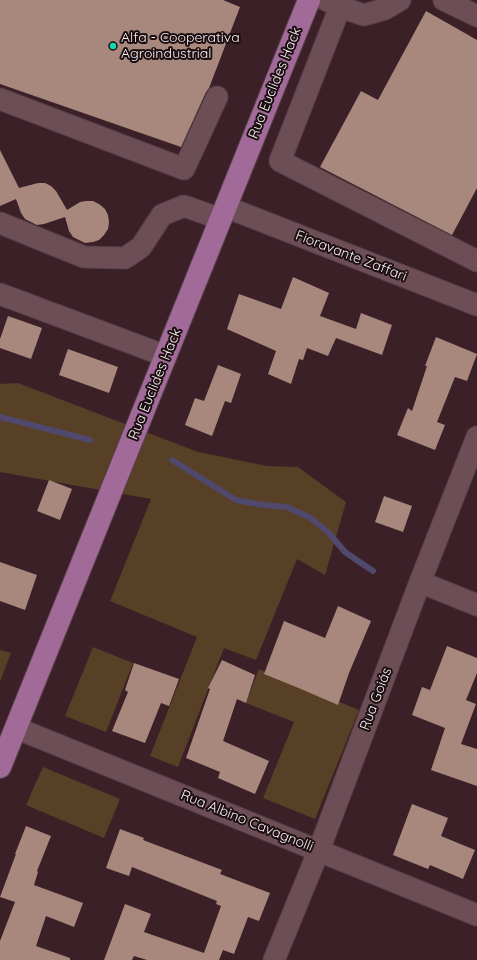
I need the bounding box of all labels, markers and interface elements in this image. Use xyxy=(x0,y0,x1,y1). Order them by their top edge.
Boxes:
street label: Rua Euclides Hack xyxy=(245,25,305,141)
place label: Alfa - Cooperativa Agroindustrial xyxy=(121,30,240,62)
marker: Alfa - Cooperativa Agroindustrial xyxy=(108,41,118,51)
street label: Fioravante Zaffari xyxy=(293,227,409,285)
street label: Rua Euclides Hack xyxy=(125,326,185,442)
street label: Rua Goiás xyxy=(356,665,396,733)
street label: Rua Albino Cavagnolli xyxy=(178,787,316,855)

